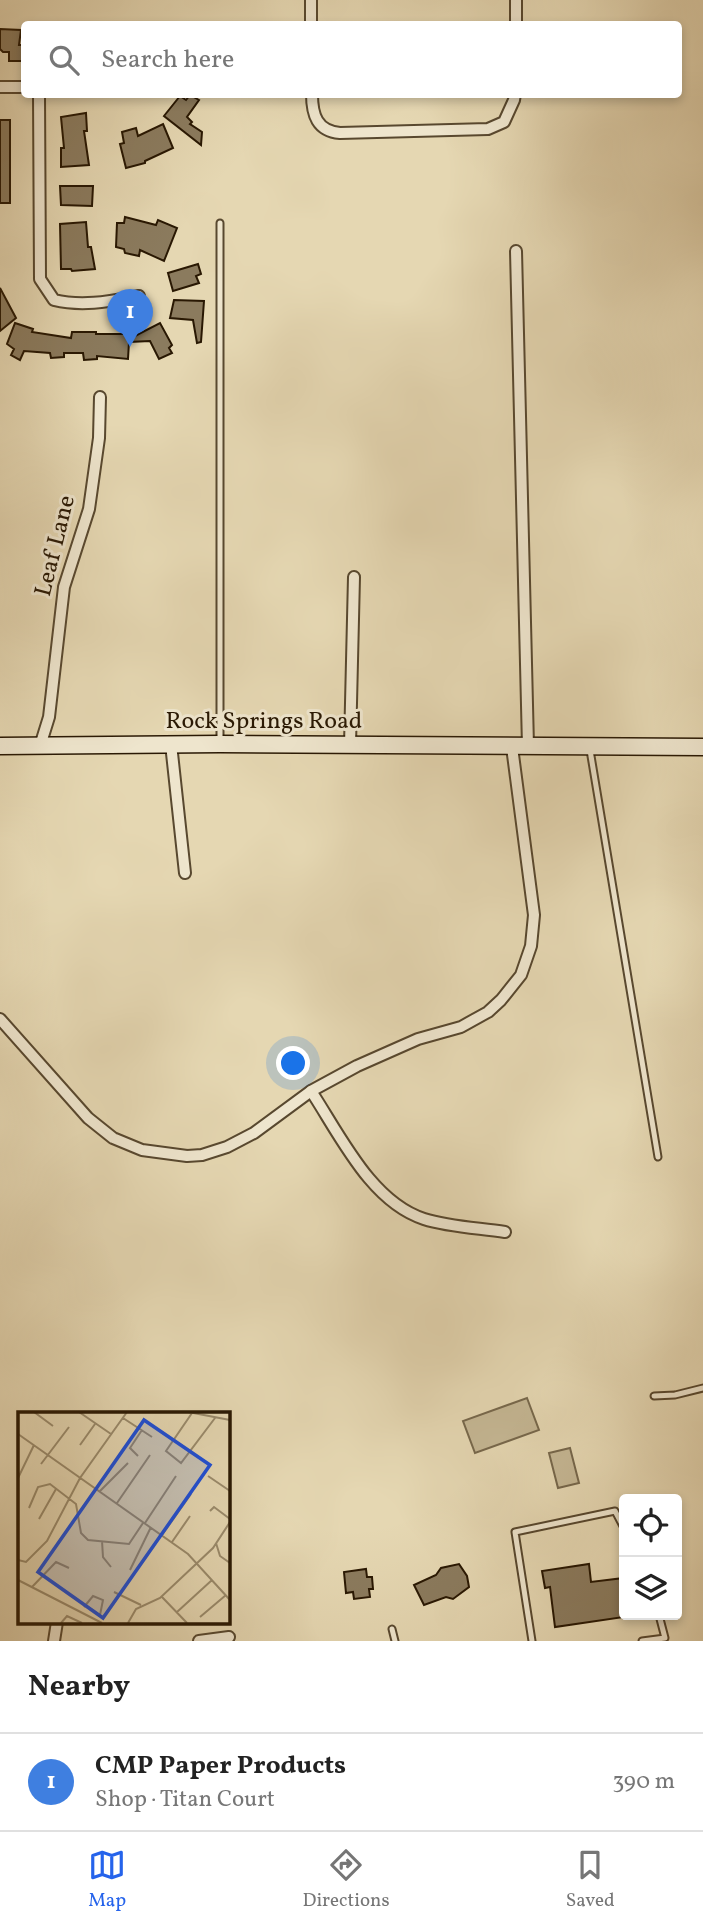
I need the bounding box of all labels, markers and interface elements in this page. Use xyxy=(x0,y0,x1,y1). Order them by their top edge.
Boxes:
search box xyxy=(21,21,682,98)
icon: search xyxy=(45,41,83,79)
text: Search here xyxy=(101,42,234,78)
pin: 1 xyxy=(107,289,153,347)
street label: Leaf Lane xyxy=(27,492,85,600)
street label: Rock Springs Road xyxy=(166,705,362,739)
your location xyxy=(276,1046,310,1080)
inset map xyxy=(18,1412,229,1624)
map controls xyxy=(619,1494,682,1620)
button: locate xyxy=(619,1494,682,1557)
button: layers xyxy=(619,1557,682,1620)
text: Nearby xyxy=(28,1666,130,1708)
text: CMP Paper Products xyxy=(95,1748,346,1784)
text: 1 xyxy=(46,1766,56,1798)
text: 390 m xyxy=(612,1766,675,1798)
text: Shop · Titan Court xyxy=(95,1784,275,1816)
tab: Map xyxy=(88,1846,126,1914)
tab: Directions xyxy=(303,1846,390,1914)
tab: Saved xyxy=(566,1846,615,1914)

